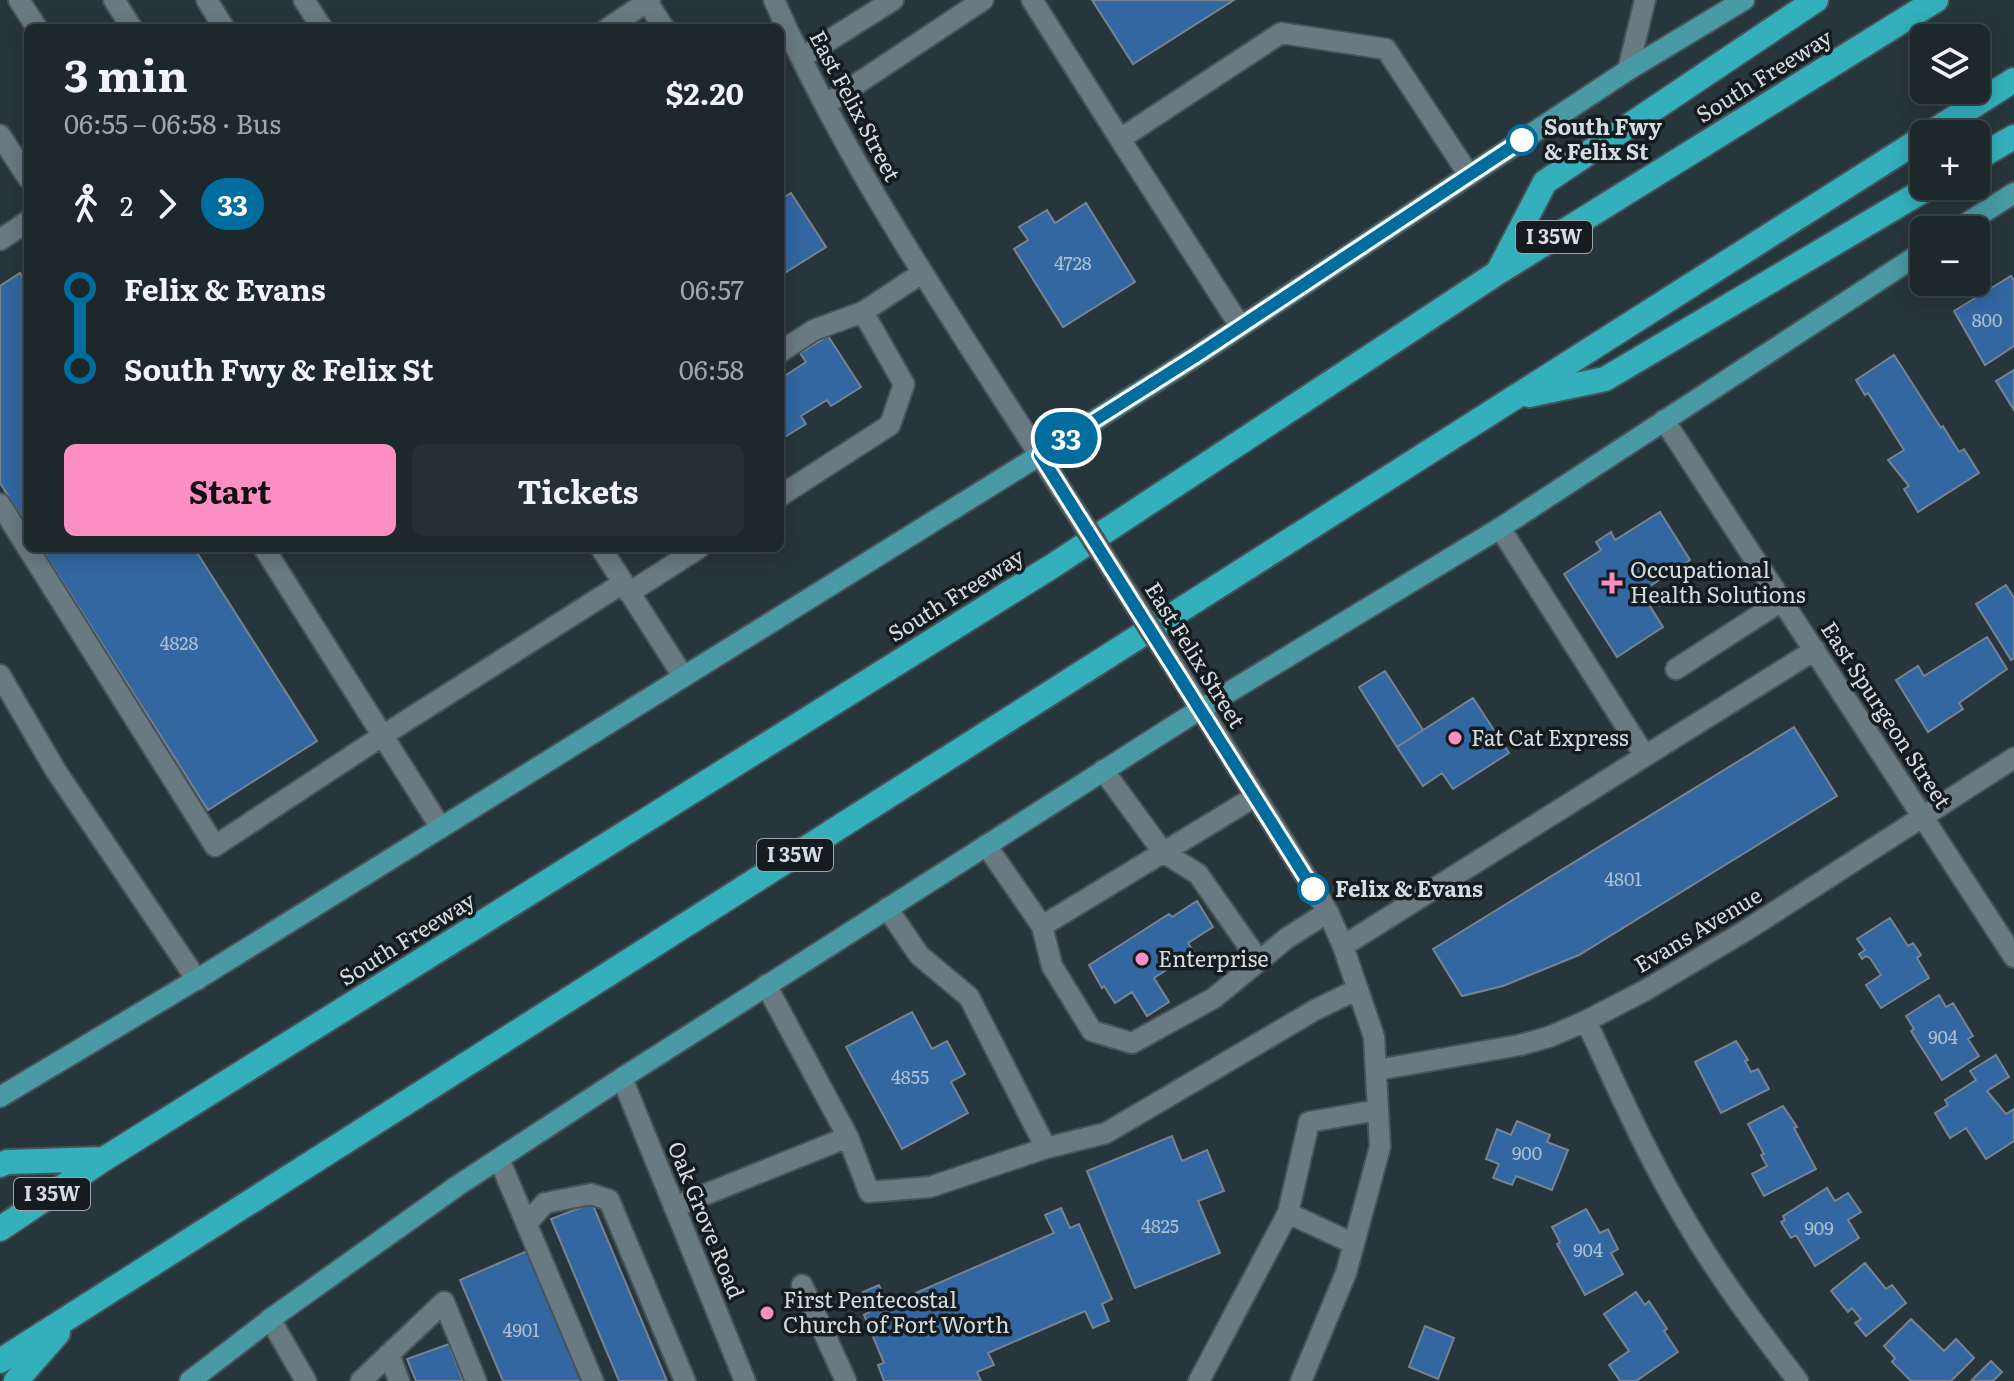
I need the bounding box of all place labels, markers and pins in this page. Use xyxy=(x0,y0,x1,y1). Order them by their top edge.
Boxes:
place label: South Fwy & Felix St xyxy=(1544,109,1662,167)
marker: South Fwy & Felix St xyxy=(1507,125,1537,155)
place label: Occupational Health Solutions xyxy=(1630,552,1806,610)
marker: Occupational Health Solutions xyxy=(1601,572,1623,594)
place label: Fat Cat Express xyxy=(1471,720,1629,753)
marker: Fat Cat Express xyxy=(1446,729,1464,747)
place label: Felix & Evans xyxy=(1335,871,1483,904)
marker: Felix & Evans xyxy=(1298,874,1328,904)
place label: Enterprise xyxy=(1158,941,1269,974)
marker: Enterprise xyxy=(1133,950,1151,968)
place label: First Pentecostal Church of Fort Worth xyxy=(783,1282,1010,1340)
marker: First Pentecostal Church of Fort Worth xyxy=(758,1304,776,1322)

